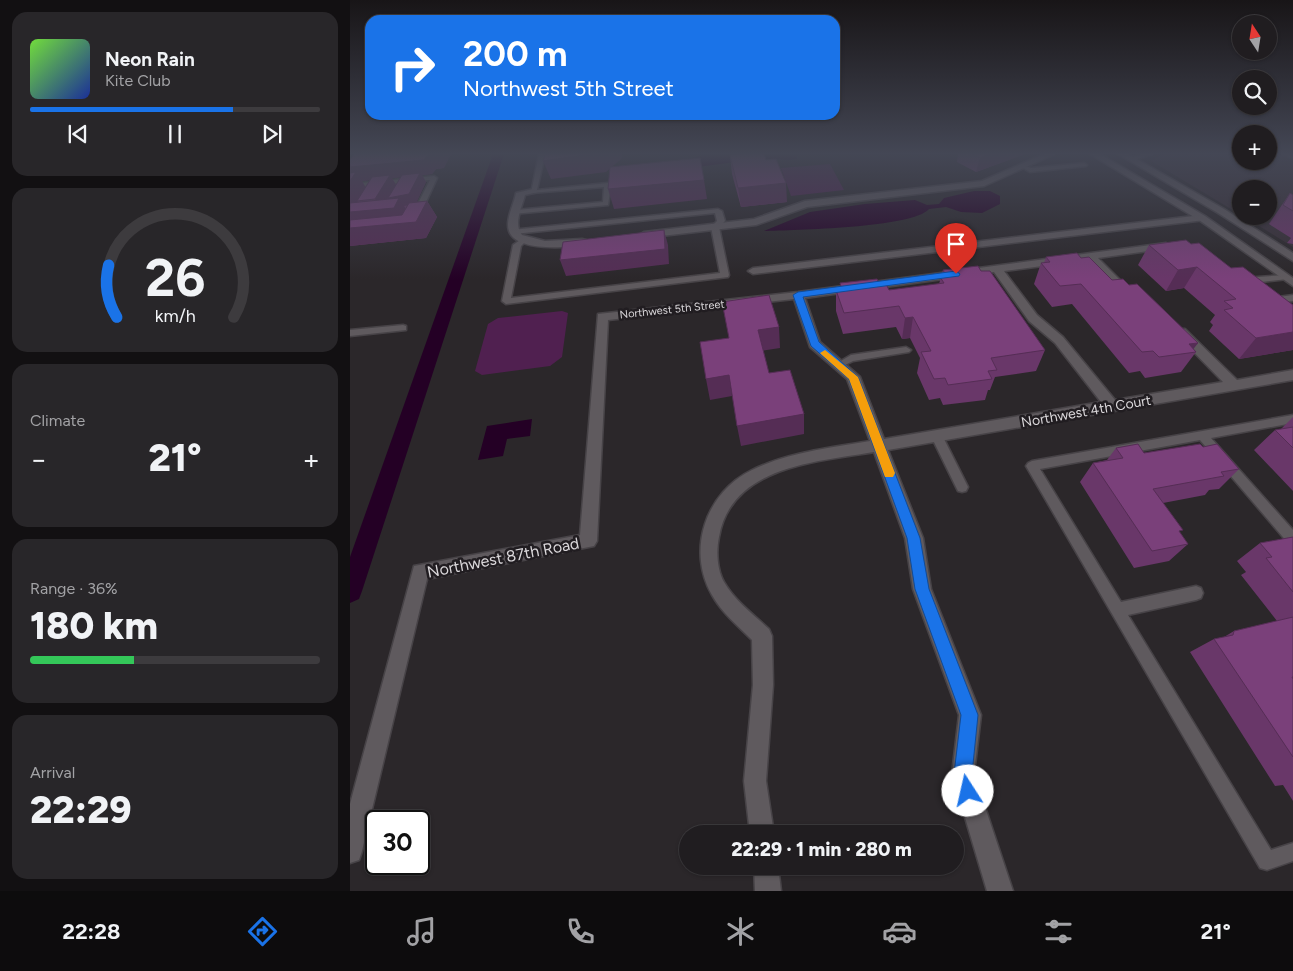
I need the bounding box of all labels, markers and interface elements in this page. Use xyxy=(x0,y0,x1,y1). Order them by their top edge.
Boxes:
north arrow xyxy=(1232,15,1278,60)
map controls xyxy=(1232,15,1277,225)
text: 200 m xyxy=(463,33,567,75)
icon: right xyxy=(380,35,445,100)
text: Neon Rain xyxy=(105,48,195,71)
button: search xyxy=(1232,70,1277,115)
text: Kite Club xyxy=(105,71,171,90)
text: Northwest 5th Street xyxy=(463,75,674,102)
icon: previous xyxy=(64,120,92,148)
icon: pause xyxy=(161,120,189,148)
icon: next xyxy=(258,120,286,148)
button: + xyxy=(1232,125,1277,170)
button: − xyxy=(1232,180,1277,225)
pin xyxy=(935,223,977,274)
icon: arrive xyxy=(942,230,970,258)
text: 26 xyxy=(145,247,205,309)
street label: Northwest 5th Street xyxy=(619,298,725,321)
text: km/h xyxy=(155,305,195,326)
street label: Northwest 4th Court xyxy=(1020,392,1152,431)
text: Climate xyxy=(30,411,85,430)
text: 21° xyxy=(148,435,202,481)
text: − xyxy=(30,442,47,476)
text: + xyxy=(303,442,320,476)
street label: Northwest 87th Road xyxy=(425,533,581,582)
text: Range · 36% xyxy=(30,579,118,598)
text: 180 km xyxy=(30,603,158,649)
text: Arrival xyxy=(30,763,75,782)
position arrow xyxy=(941,764,993,816)
text: 22:29 xyxy=(30,787,132,833)
speed limit sign: 30 xyxy=(365,810,430,875)
text: 22:29 · 1 min · 280 m xyxy=(731,838,912,861)
icon: directions xyxy=(245,914,280,949)
icon: music xyxy=(404,914,439,949)
icon: phone xyxy=(563,914,598,949)
icon: climate xyxy=(723,914,758,949)
icon: car xyxy=(882,914,917,949)
icon: filters xyxy=(1041,914,1076,949)
text: 22:28 xyxy=(62,918,120,945)
text: 21° xyxy=(1200,918,1231,945)

